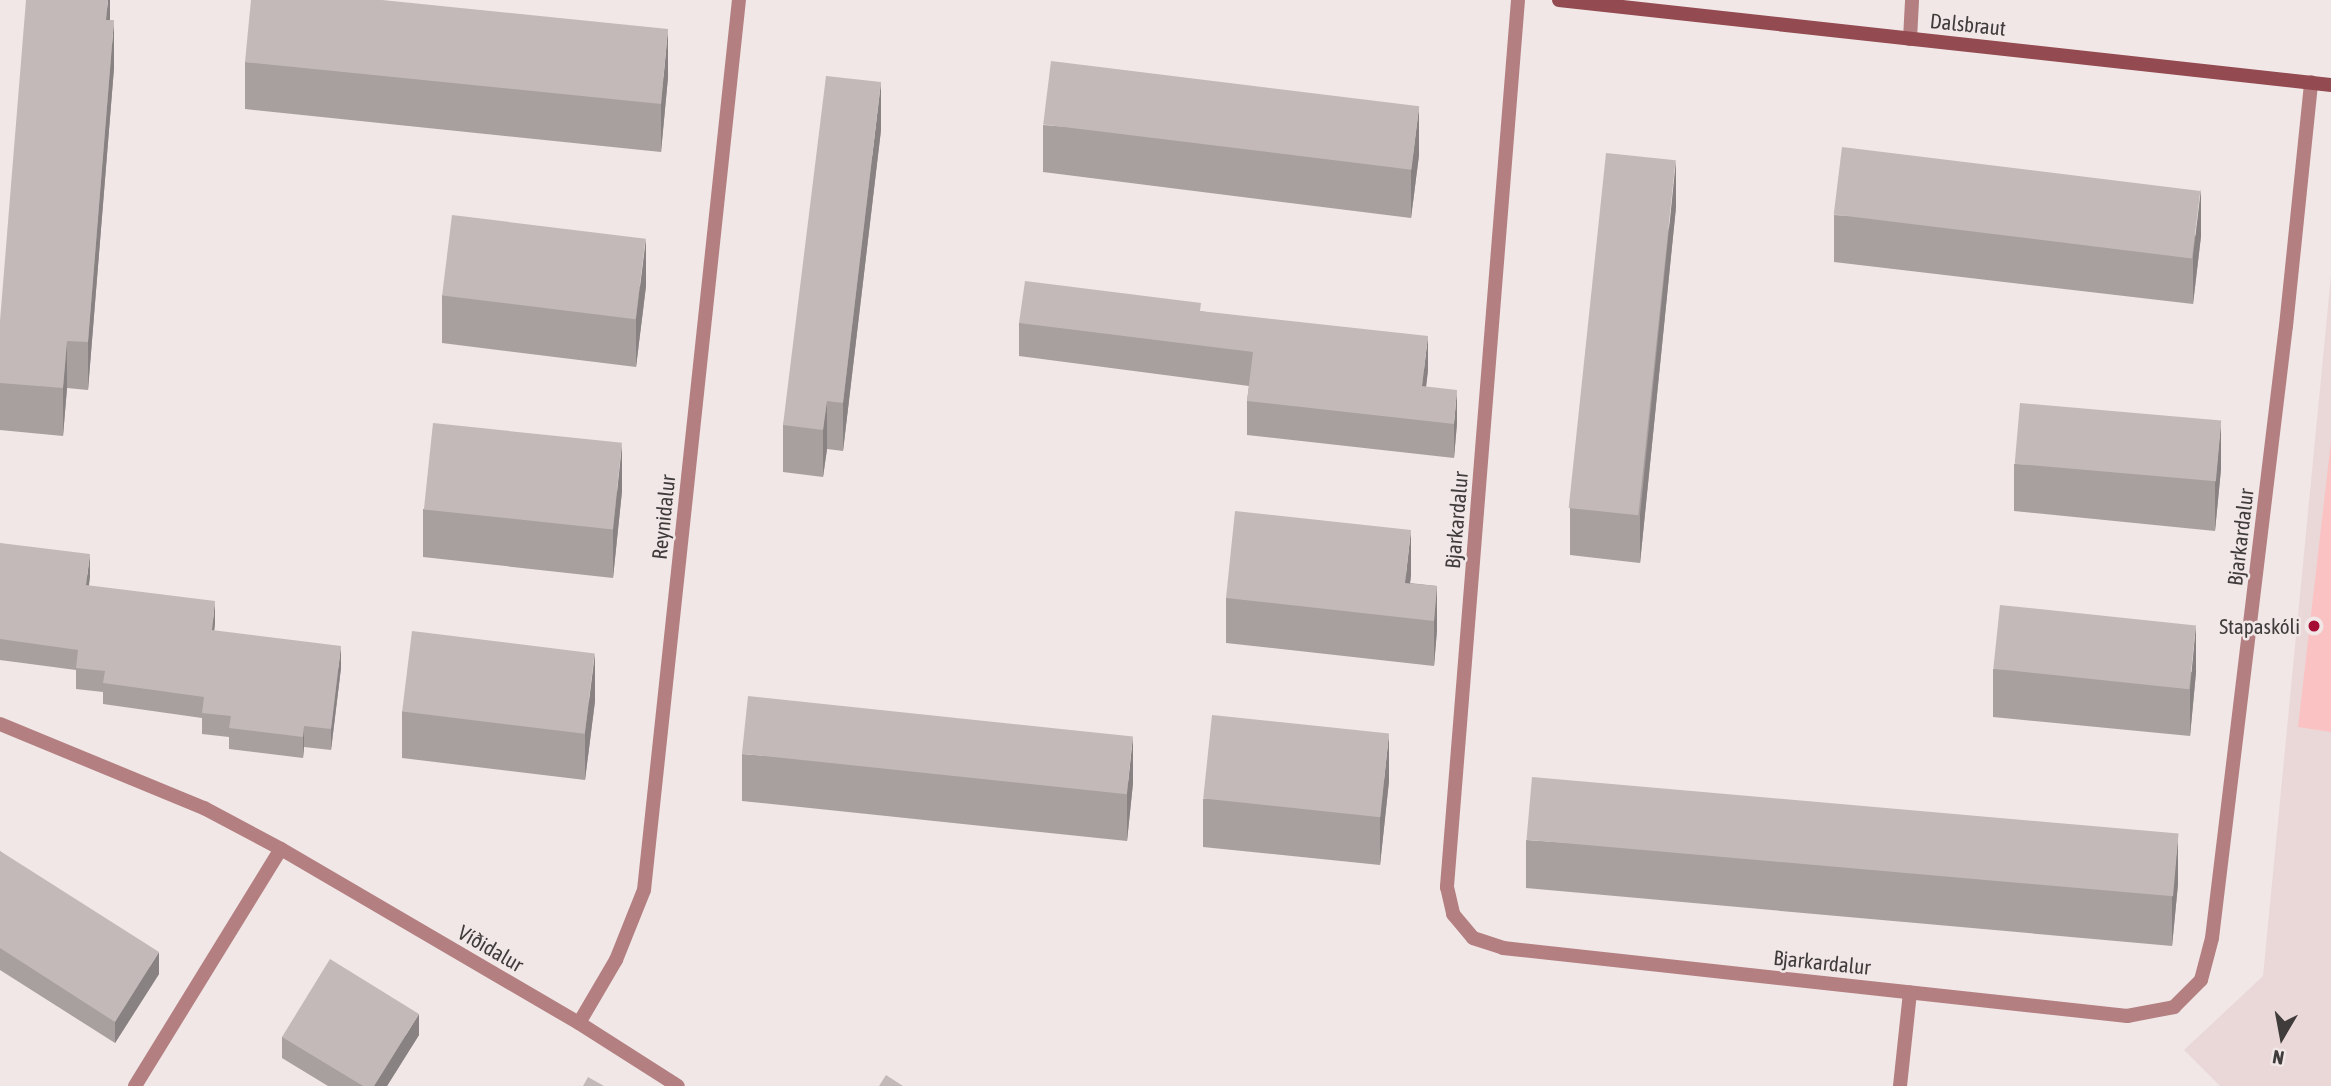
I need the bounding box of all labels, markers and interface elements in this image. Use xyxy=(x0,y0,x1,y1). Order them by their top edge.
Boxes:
street label: Dalsbraut xyxy=(1929,7,2007,41)
street label: Bjarkardalur xyxy=(1439,470,1473,570)
street label: Reynidalur xyxy=(646,473,680,561)
street label: Bjarkardalur xyxy=(2222,487,2258,587)
place label: Stapaskóli xyxy=(2219,613,2300,639)
marker: Stapaskóli xyxy=(2306,618,2322,634)
street label: Víðidalur xyxy=(454,919,528,977)
street label: Bjarkardalur xyxy=(1772,944,1872,980)
north arrow xyxy=(2247,1002,2317,1072)
text: N xyxy=(2271,1046,2286,1069)

